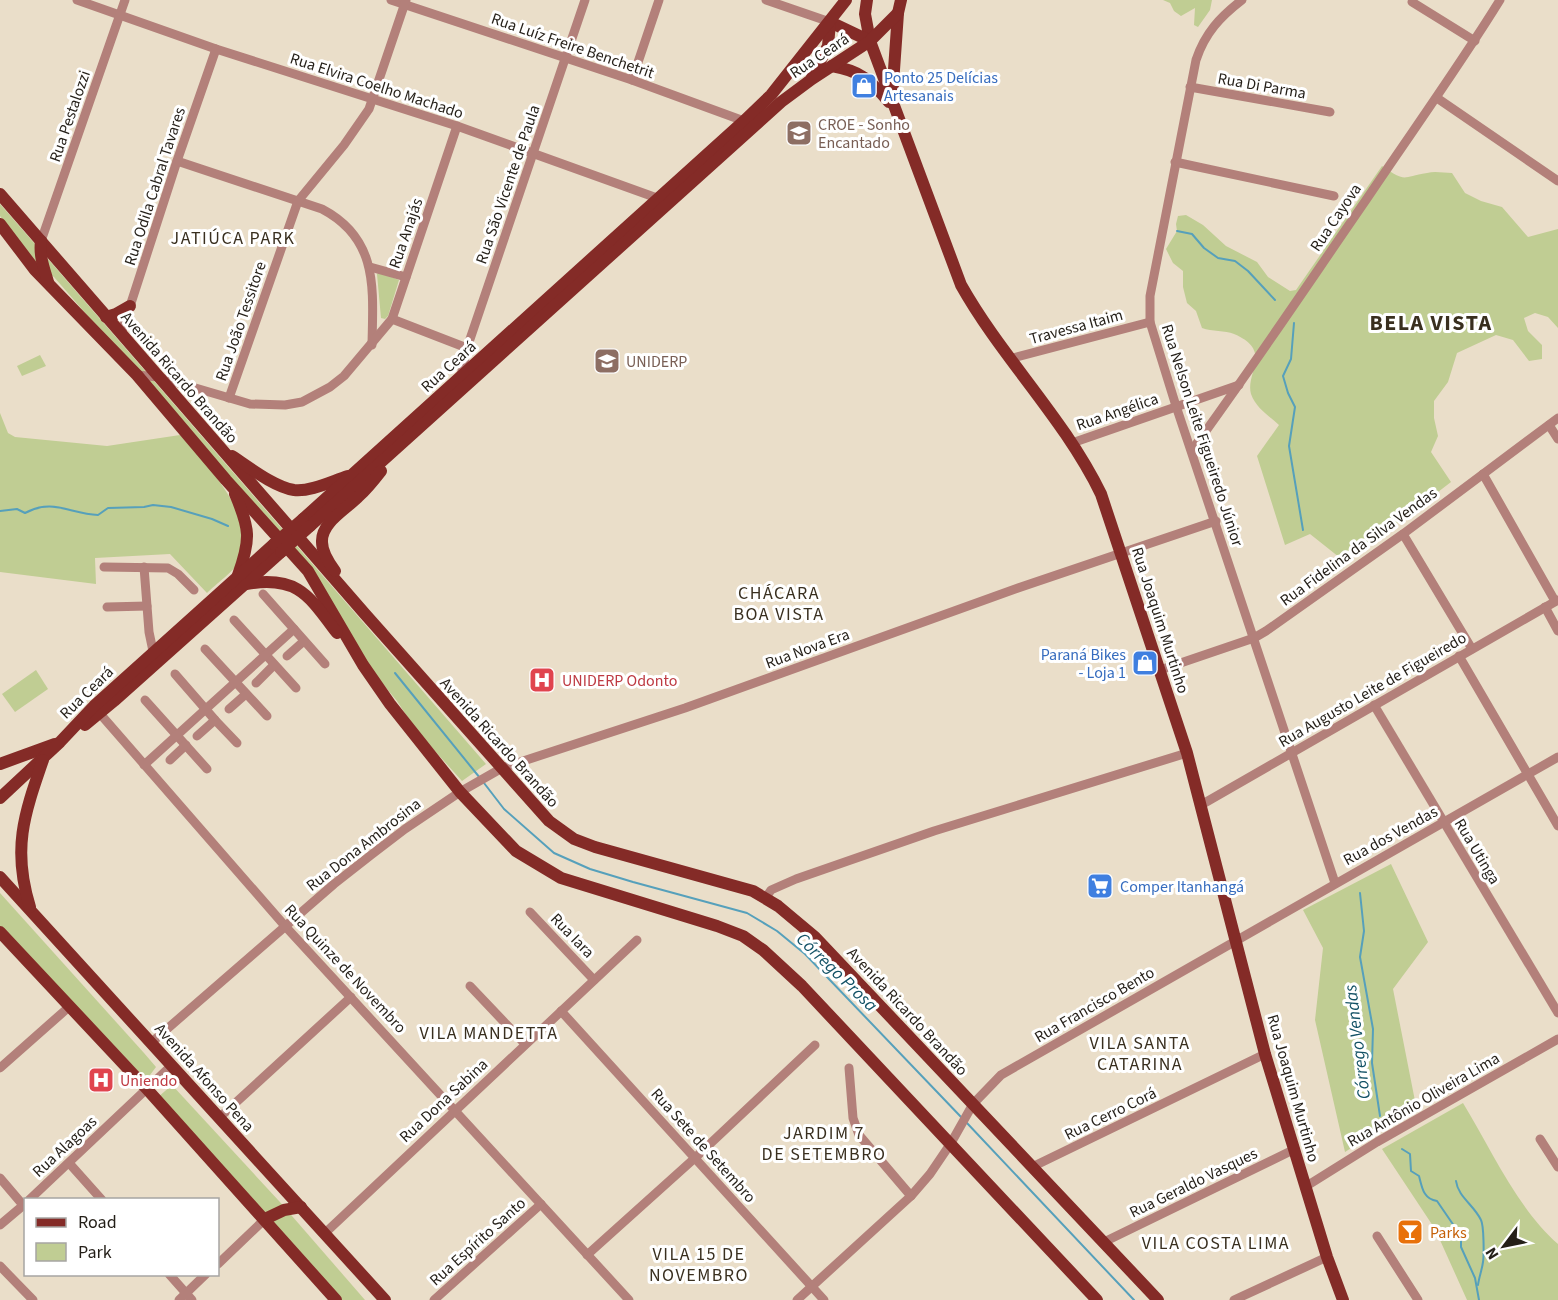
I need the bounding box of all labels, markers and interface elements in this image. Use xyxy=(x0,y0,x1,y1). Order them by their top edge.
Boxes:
street label: Rua Luíz Freire Benchetrit xyxy=(488,8,658,84)
street label: Rua Ceará xyxy=(786,28,854,84)
street label: Rua Elvira Coelho Machado xyxy=(287,47,466,124)
place label: Ponto 25 Delícias Artesanais xyxy=(884,67,998,107)
street label: Rua Di Parma xyxy=(1216,67,1308,105)
street label: Rua Pestalozzi xyxy=(44,68,96,165)
shop icon: Ponto 25 Delícias Artesanais xyxy=(849,71,879,101)
street label: Rua São Vicente de Paula xyxy=(470,102,546,267)
street label: Rua Odila Cabral Tavares xyxy=(119,104,191,268)
place label: CROE - Sonho Encantado xyxy=(818,114,910,154)
school or university icon: CROE - Sonho Encantado xyxy=(784,118,814,148)
street label: Rua Cayova xyxy=(1305,179,1367,256)
street label: Rua Anajás xyxy=(384,195,428,272)
district label: JATIÚCA PARK xyxy=(171,226,295,251)
street label: Rua João Tessitore xyxy=(210,259,272,384)
street label: Travessa Itaim xyxy=(1027,304,1125,350)
street label: Avenida Ricardo Brandão xyxy=(116,307,243,448)
district label: BELA VISTA xyxy=(1369,307,1493,339)
street label: Rua Nelson Leite Figueiredo Júnior xyxy=(1156,321,1249,550)
street label: Rua Ceará xyxy=(416,336,481,397)
school or university icon: UNIDERP xyxy=(592,346,622,376)
place label: UNIDERP xyxy=(626,351,687,373)
street label: Rua Angélica xyxy=(1073,388,1161,436)
street label: Rua Fidelina da Silva Vendas xyxy=(1276,482,1442,611)
street label: Rua Joaquim Murtinho xyxy=(1126,544,1194,696)
district label: CHÁCARA BOA VISTA xyxy=(733,581,825,627)
street label: Rua Nova Era xyxy=(762,624,853,674)
street label: Rua Augusto Leite de Figueiredo xyxy=(1274,627,1471,753)
place label: Paraná Bikes - Loja 1 xyxy=(1041,644,1126,684)
shop icon: Paraná Bikes - Loja 1 xyxy=(1130,648,1160,678)
street label: Rua Ceará xyxy=(55,661,119,724)
hospital icon: UNIDERP Odonto xyxy=(527,665,557,695)
place label: UNIDERP Odonto xyxy=(562,670,677,692)
street label: Avenida Ricardo Brandão xyxy=(435,673,564,813)
street label: Rua Dona Ambrosina xyxy=(302,793,426,897)
street label: Rua dos Vendas xyxy=(1339,801,1442,871)
street label: Rua Utinga xyxy=(1449,814,1505,889)
supermarket icon: Comper Itanhangá xyxy=(1085,871,1115,901)
place label: Comper Itanhangá xyxy=(1120,876,1244,898)
street label: Rua Quinze de Novembro xyxy=(279,899,411,1038)
street label: Rua Iara xyxy=(545,908,599,963)
water label: Córrego Prosa xyxy=(790,927,883,1018)
street label: Avenida Ricardo Brandão xyxy=(842,943,973,1081)
street label: Rua Francisco Bento xyxy=(1030,961,1159,1048)
water label: Córrego Vendas xyxy=(1338,983,1377,1101)
street label: Rua Joaquim Murtinho xyxy=(1261,1012,1325,1165)
street label: Avenida Afonso Pena xyxy=(149,1019,259,1137)
district label: VILA MANDETTA xyxy=(419,1021,559,1046)
district label: VILA SANTA CATARINA xyxy=(1090,1031,1190,1077)
street label: Rua Antônio Oliveira Lima xyxy=(1343,1047,1504,1152)
street label: Rua Dona Sabina xyxy=(395,1054,493,1148)
hospital icon: Uniendo xyxy=(86,1065,116,1095)
place label: Uniendo xyxy=(120,1070,177,1092)
street label: Rua Cerro Corá xyxy=(1061,1082,1160,1146)
street label: Rua Sete de Setembro xyxy=(646,1084,761,1208)
street label: Rua Alagoas xyxy=(28,1111,102,1182)
district label: JARDIM 7 DE SETEMBRO xyxy=(762,1121,886,1167)
street label: Rua Geraldo Vasques xyxy=(1126,1142,1261,1223)
street label: Rua Espírito Santo xyxy=(425,1192,531,1291)
legend xyxy=(24,1198,219,1276)
text: Road xyxy=(78,1210,117,1235)
north arrow xyxy=(1474,1216,1534,1276)
bar icon: Parks xyxy=(1395,1217,1425,1247)
place label: Parks xyxy=(1430,1222,1467,1244)
district label: VILA COSTA LIMA xyxy=(1142,1231,1290,1256)
text: Park xyxy=(78,1240,112,1265)
district label: VILA 15 DE NOVEMBRO xyxy=(649,1242,749,1288)
text: N xyxy=(1480,1243,1504,1264)

